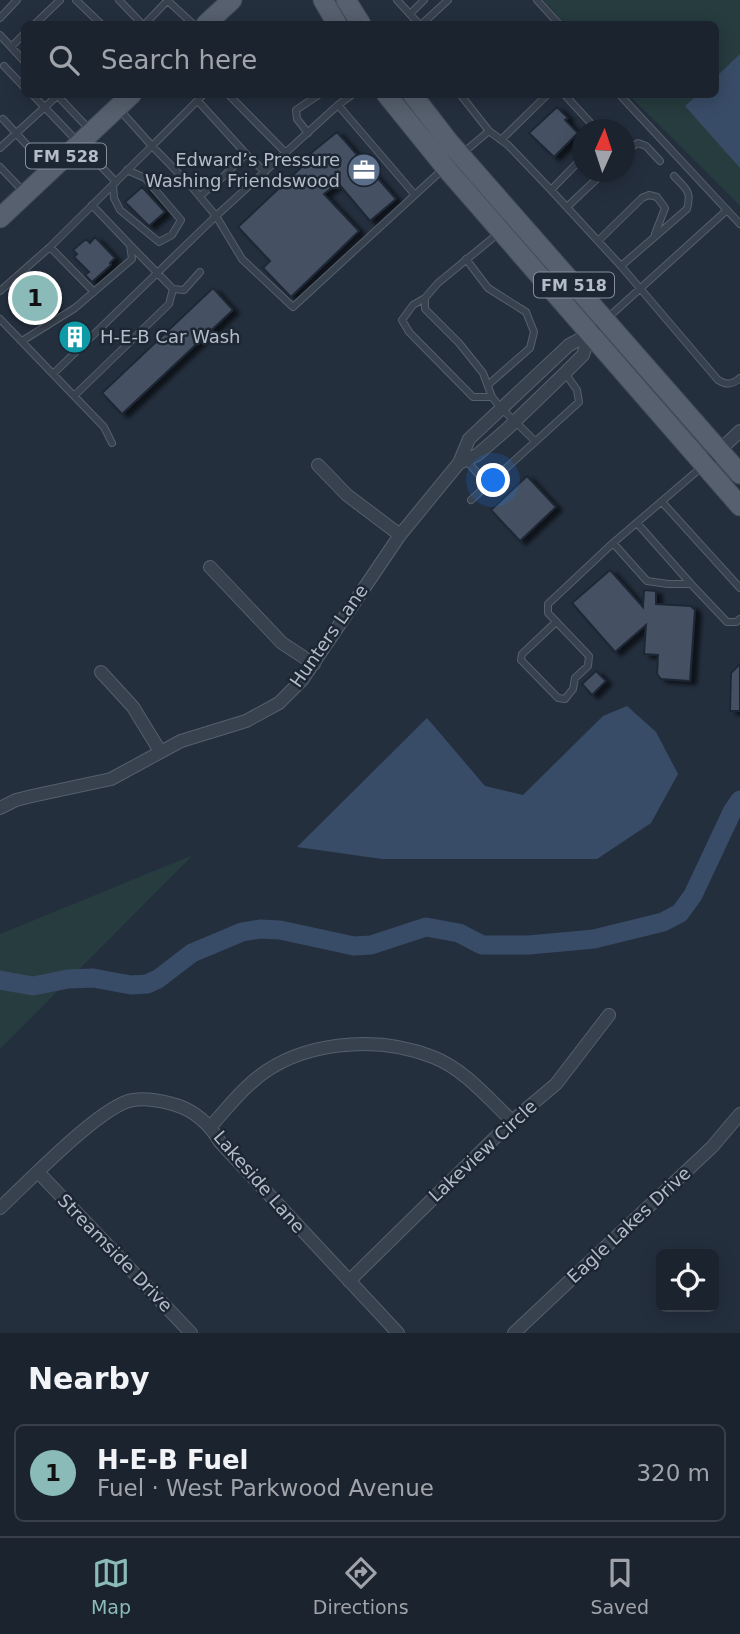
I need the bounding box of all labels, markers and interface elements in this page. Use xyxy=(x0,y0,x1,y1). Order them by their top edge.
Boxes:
search box xyxy=(21,21,719,98)
icon: search xyxy=(45,41,83,79)
text: Search here xyxy=(101,45,257,75)
north arrow xyxy=(572,119,635,182)
road number: FM 528 xyxy=(26,144,106,168)
place label: Edward’s Pressure Washing Friendswood xyxy=(145,149,340,191)
office icon: Edward’s Pressure Washing Friendswood xyxy=(345,151,383,189)
pin: 1 xyxy=(12,272,58,324)
road number: FM 518 xyxy=(534,272,614,298)
building icon: H-E-B Car Wash xyxy=(56,318,94,356)
place label: H-E-B Car Wash xyxy=(100,326,241,347)
your location xyxy=(476,463,510,497)
street label: Hunters Lane xyxy=(285,580,372,691)
street label: Lakeview Circle xyxy=(424,1095,541,1206)
street label: Lakeside Lane xyxy=(209,1126,309,1237)
street label: Eagle Lakes Drive xyxy=(563,1162,695,1287)
street label: Streamside Drive xyxy=(54,1189,177,1316)
map controls xyxy=(656,1249,719,1312)
button: locate xyxy=(656,1249,719,1312)
text: Nearby xyxy=(28,1361,150,1396)
text: H-E-B Fuel xyxy=(97,1445,249,1475)
text: 1 xyxy=(45,1460,61,1486)
text: 320 m xyxy=(636,1460,710,1486)
text: Fuel · West Parkwood Avenue xyxy=(97,1475,434,1501)
tab: Map xyxy=(91,1554,131,1618)
tab: Directions xyxy=(313,1554,409,1618)
tab: Saved xyxy=(590,1554,649,1618)

